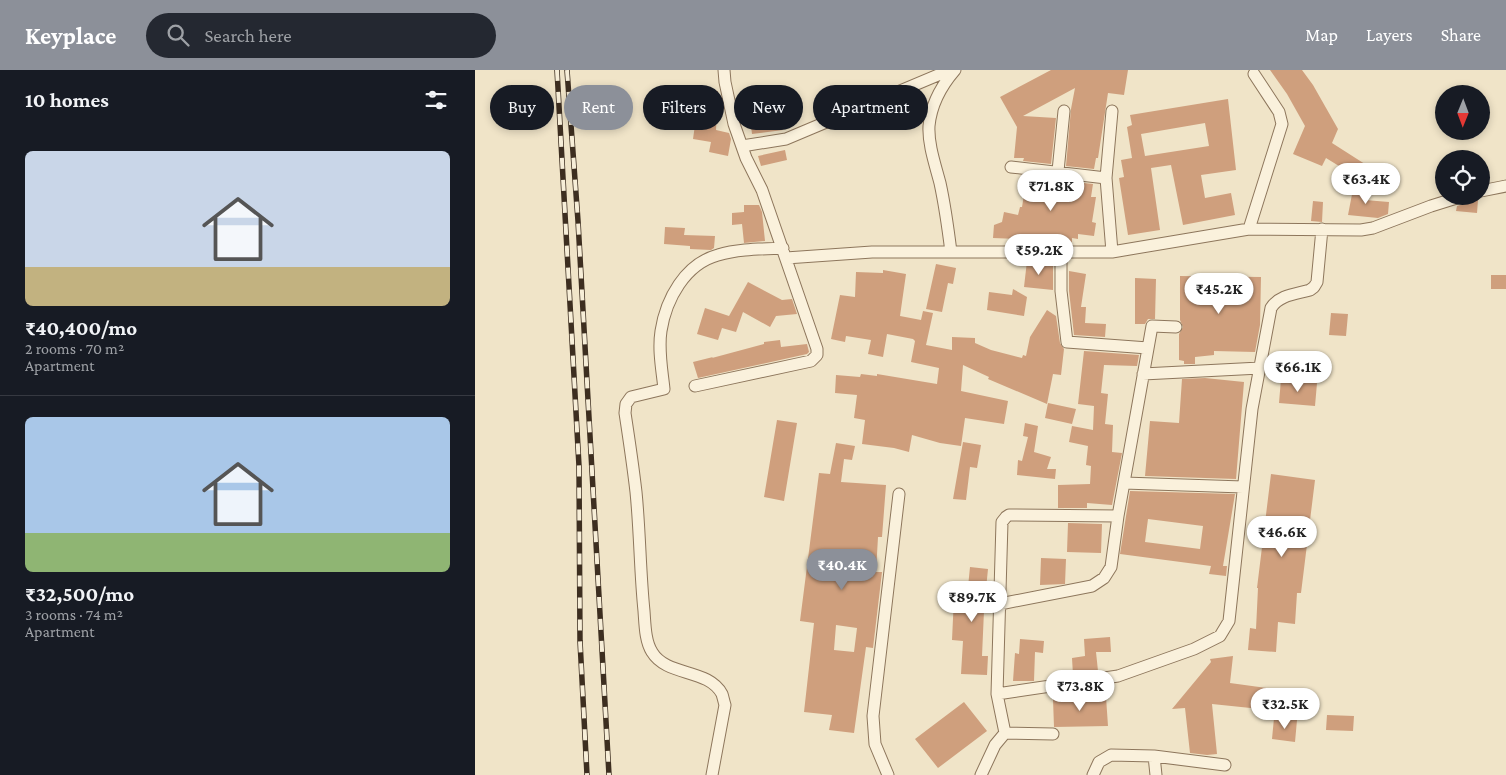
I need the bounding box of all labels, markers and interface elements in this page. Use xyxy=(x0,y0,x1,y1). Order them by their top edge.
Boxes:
search box xyxy=(146,13,496,58)
icon: search xyxy=(164,21,192,49)
text: Keyplace xyxy=(25,22,116,49)
text: Search here xyxy=(204,25,292,46)
text: Map xyxy=(1305,25,1338,45)
text: Layers xyxy=(1366,25,1413,45)
text: Share xyxy=(1441,25,1481,45)
chip: Buy xyxy=(490,85,554,130)
chip: Rent xyxy=(564,85,633,130)
chip: Filters xyxy=(643,85,724,130)
chip: New xyxy=(734,85,803,130)
chip: Apartment xyxy=(813,85,928,130)
north arrow xyxy=(1435,85,1490,140)
map controls xyxy=(1435,85,1490,205)
icon: filters xyxy=(422,86,450,114)
text: 10 homes xyxy=(25,88,109,112)
button: locate xyxy=(1435,150,1490,205)
pin: ₹63.4K xyxy=(1325,162,1407,205)
pin: ₹71.8K xyxy=(1010,170,1092,212)
text: ₹63.4K xyxy=(1342,170,1390,187)
text: ₹71.8K xyxy=(1028,177,1074,194)
icon: home xyxy=(193,184,283,274)
pin: ₹59.2K xyxy=(998,234,1080,276)
text: ₹59.2K xyxy=(1015,241,1063,258)
pin: ₹45.2K xyxy=(1178,272,1260,315)
text: ₹45.2K xyxy=(1196,280,1242,297)
text: ₹40,400/mo xyxy=(25,316,137,340)
text: 2 rooms · 70 m² xyxy=(25,340,124,357)
pin: ₹66.1K xyxy=(1257,350,1339,393)
text: Apartment xyxy=(25,357,95,374)
text: ₹66.1K xyxy=(1275,358,1321,375)
icon: home xyxy=(193,449,283,539)
pin: ₹46.6K xyxy=(1241,516,1323,558)
text: ₹46.6K xyxy=(1258,523,1306,540)
pin: ₹40.4K xyxy=(801,548,883,591)
text: ₹40.4K xyxy=(818,556,866,573)
pin: ₹89.7K xyxy=(931,580,1013,623)
text: ₹32,500/mo xyxy=(25,582,134,606)
text: ₹89.7K xyxy=(948,588,996,605)
text: 3 rooms · 74 m² xyxy=(25,606,123,623)
text: Apartment xyxy=(25,623,95,640)
pin: ₹73.8K xyxy=(1039,670,1121,712)
text: ₹73.8K xyxy=(1056,677,1104,694)
pin: ₹32.5K xyxy=(1244,688,1326,730)
text: ₹32.5K xyxy=(1262,695,1308,712)

